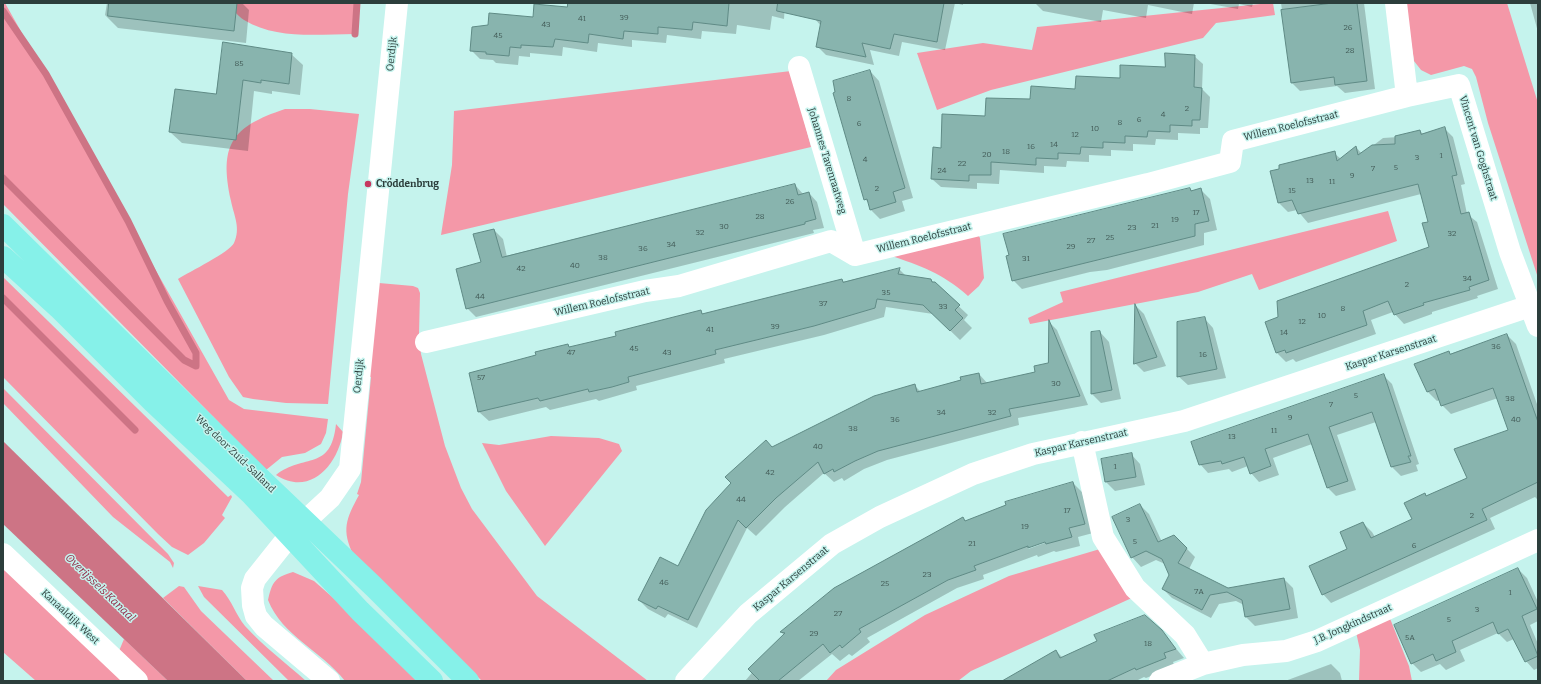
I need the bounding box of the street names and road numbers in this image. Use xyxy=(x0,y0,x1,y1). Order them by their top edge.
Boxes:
street label: Oerdijk xyxy=(384,36,400,72)
street label: Vincent van Goghstraat xyxy=(1456,94,1500,202)
street label: Johannes Tavenraatweg xyxy=(805,106,849,216)
street label: Willem Roelofsstraat xyxy=(1242,108,1340,144)
street label: Willem Roelofsstraat xyxy=(875,220,973,256)
street label: Willem Roelofsstraat xyxy=(553,285,651,319)
street label: Kaspar Karsenstraat xyxy=(1344,333,1438,373)
street label: Oerdijk xyxy=(351,358,367,394)
street label: Weg door Zuid-Salland xyxy=(192,413,278,495)
street label: Kaspar Karsenstraat xyxy=(1033,426,1129,460)
street label: Kaspar Karsenstraat xyxy=(751,544,831,614)
street label: Kanaaldijk West xyxy=(38,587,102,647)
street label: J.B. Jongkindstraat xyxy=(1312,601,1394,647)

